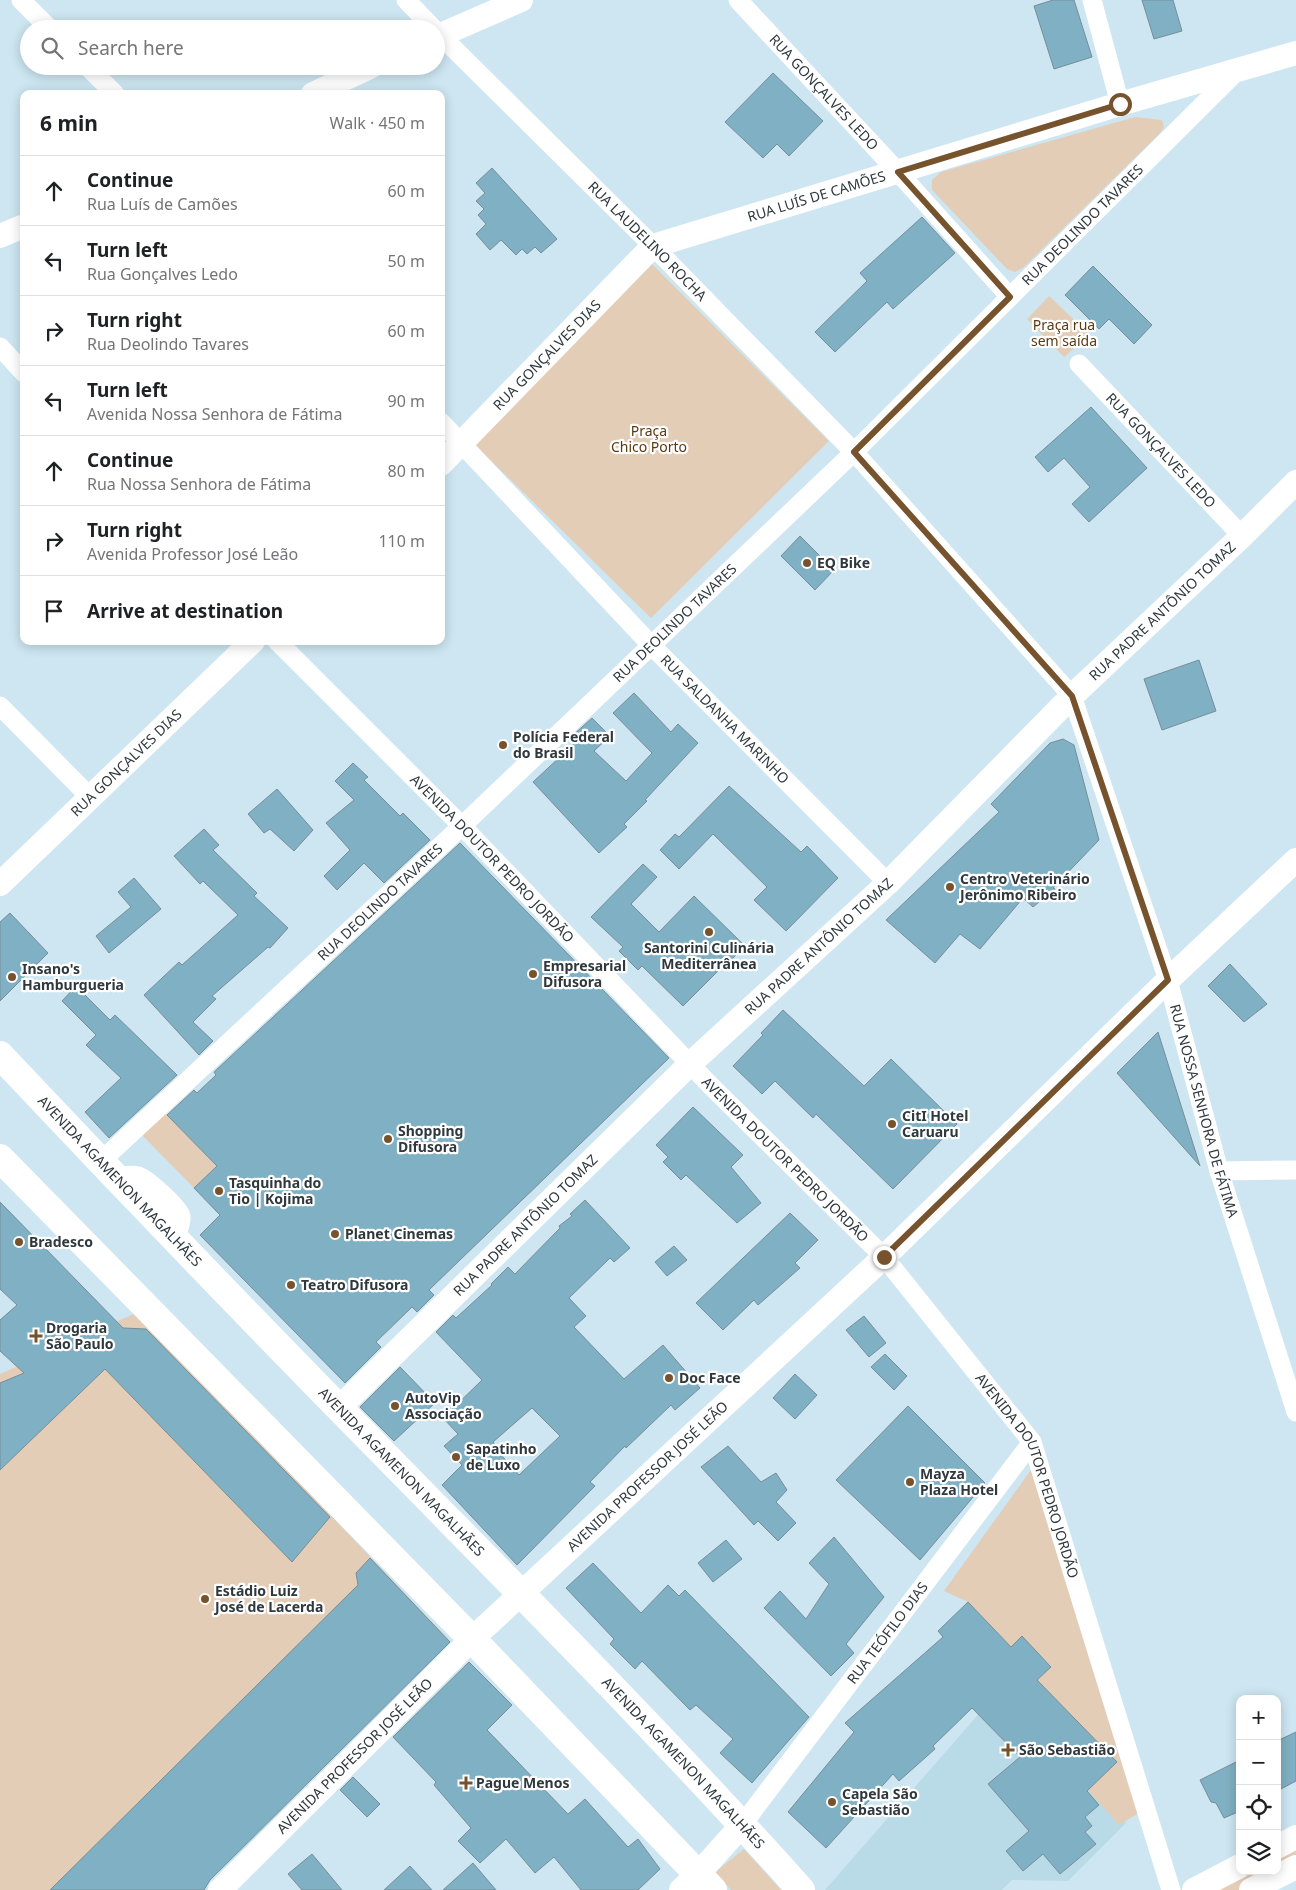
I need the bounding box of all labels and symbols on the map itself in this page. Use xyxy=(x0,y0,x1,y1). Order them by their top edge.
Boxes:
street label: RUA GONÇALVES LEDO xyxy=(765,30,883,154)
route start xyxy=(1109,93,1132,116)
street label: RUA DEOLINDO TAVARES xyxy=(1017,160,1147,289)
street label: RUA LUÍS DE CAMÕES xyxy=(745,166,888,226)
street label: RUA LAUDELINO ROCHA xyxy=(584,177,711,305)
street label: RUA GONÇALVES DIAS xyxy=(488,295,605,414)
park label: Praça rua sem saída xyxy=(1031,315,1097,350)
street label: RUA GONÇALVES LEDO xyxy=(1102,388,1220,512)
park label: Praça Chico Porto xyxy=(611,421,687,456)
street label: RUA PADRE ANTÔNIO TOMAZ xyxy=(1085,537,1239,684)
place label: EQ Bike xyxy=(817,553,870,572)
marker: EQ Bike xyxy=(801,557,813,569)
street label: RUA DEOLINDO TAVARES xyxy=(609,559,741,686)
street label: RUA SALDANHA MARINHO xyxy=(657,650,794,788)
street label: RUA GONÇALVES DIAS xyxy=(66,704,186,820)
place label: Polícia Federal do Brasil xyxy=(513,727,614,762)
marker: Polícia Federal do Brasil xyxy=(497,739,509,751)
street label: AVENIDA DOUTOR PEDRO JORDÃO xyxy=(407,770,579,947)
street label: RUA DEOLINDO TAVARES xyxy=(313,839,446,965)
place label: Centro Veterinário Jerônimo Ribeiro xyxy=(958,869,1090,904)
street label: RUA PADRE ANTÔNIO TOMAZ xyxy=(740,873,897,1019)
marker: Centro Veterinário Jerônimo Ribeiro xyxy=(944,881,956,893)
marker: Santorini Culinária Mediterrânea xyxy=(703,926,715,938)
place label: Santorini Culinária Mediterrânea xyxy=(644,938,774,973)
place label: Empresarial Difusora xyxy=(543,956,626,991)
place label: Insano's Hamburgueria xyxy=(22,959,124,994)
marker: Empresarial Difusora xyxy=(527,968,539,980)
marker: Insano's Hamburgueria xyxy=(6,971,18,983)
street label: RUA NOSSA SENHORA DE FÁTIMA xyxy=(1166,1002,1243,1220)
street label: AVENIDA DOUTOR PEDRO JORDÃO xyxy=(698,1072,873,1246)
street label: AVENIDA AGAMENON MAGALHÃES xyxy=(34,1091,207,1271)
place label: CitI Hotel Caruaru xyxy=(902,1106,968,1141)
marker: CitI Hotel Caruaru xyxy=(886,1118,898,1130)
place label: Shopping Difusora xyxy=(398,1121,463,1156)
marker: Shopping Difusora xyxy=(382,1133,394,1145)
street label: RUA PADRE ANTÔNIO TOMAZ xyxy=(449,1150,601,1300)
place label: Tasquinha do Tio | Kojima xyxy=(229,1173,322,1208)
marker: Tasquinha do Tio | Kojima xyxy=(213,1185,225,1197)
place label: Planet Cinemas xyxy=(345,1224,453,1243)
marker: Planet Cinemas xyxy=(329,1228,341,1240)
place label: Bradesco xyxy=(29,1232,93,1251)
marker: Bradesco xyxy=(13,1236,25,1248)
route end xyxy=(873,1246,896,1269)
place label: Teatro Difusora xyxy=(301,1275,408,1294)
marker: Teatro Difusora xyxy=(285,1279,297,1291)
place label: Drogaria São Paulo xyxy=(46,1318,114,1353)
marker: Drogaria São Paulo xyxy=(30,1330,42,1342)
place label: Doc Face xyxy=(679,1368,741,1387)
street label: AVENIDA DOUTOR PEDRO JORDÃO xyxy=(971,1369,1084,1580)
marker: Doc Face xyxy=(663,1372,675,1384)
street label: AVENIDA AGAMENON MAGALHÃES xyxy=(315,1383,489,1560)
place label: AutoVip Associação xyxy=(405,1388,482,1423)
street label: AVENIDA PROFESSOR JOSÉ LEÃO xyxy=(563,1396,732,1555)
marker: AutoVip Associação xyxy=(389,1400,401,1412)
place label: Sapatinho de Luxo xyxy=(466,1439,537,1474)
marker: Sapatinho de Luxo xyxy=(450,1451,462,1463)
place label: Mayza Plaza Hotel xyxy=(920,1464,998,1499)
marker: Mayza Plaza Hotel xyxy=(904,1476,916,1488)
street label: RUA TEÓFILO DIAS xyxy=(842,1577,932,1687)
place label: Estádio Luiz José de Lacerda xyxy=(213,1581,323,1616)
marker: Estádio Luiz José de Lacerda xyxy=(199,1593,211,1605)
street label: AVENIDA AGAMENON MAGALHÃES xyxy=(598,1673,769,1853)
street label: AVENIDA PROFESSOR JOSÉ LEÃO xyxy=(272,1674,436,1837)
place label: São Sebastião xyxy=(1019,1740,1115,1759)
marker: São Sebastião xyxy=(1001,1743,1015,1757)
place label: Pague Menos xyxy=(476,1773,569,1792)
marker: Pague Menos xyxy=(460,1777,472,1789)
place label: Capela São Sebastião xyxy=(842,1784,918,1819)
marker: Capela São Sebastião xyxy=(826,1796,838,1808)

